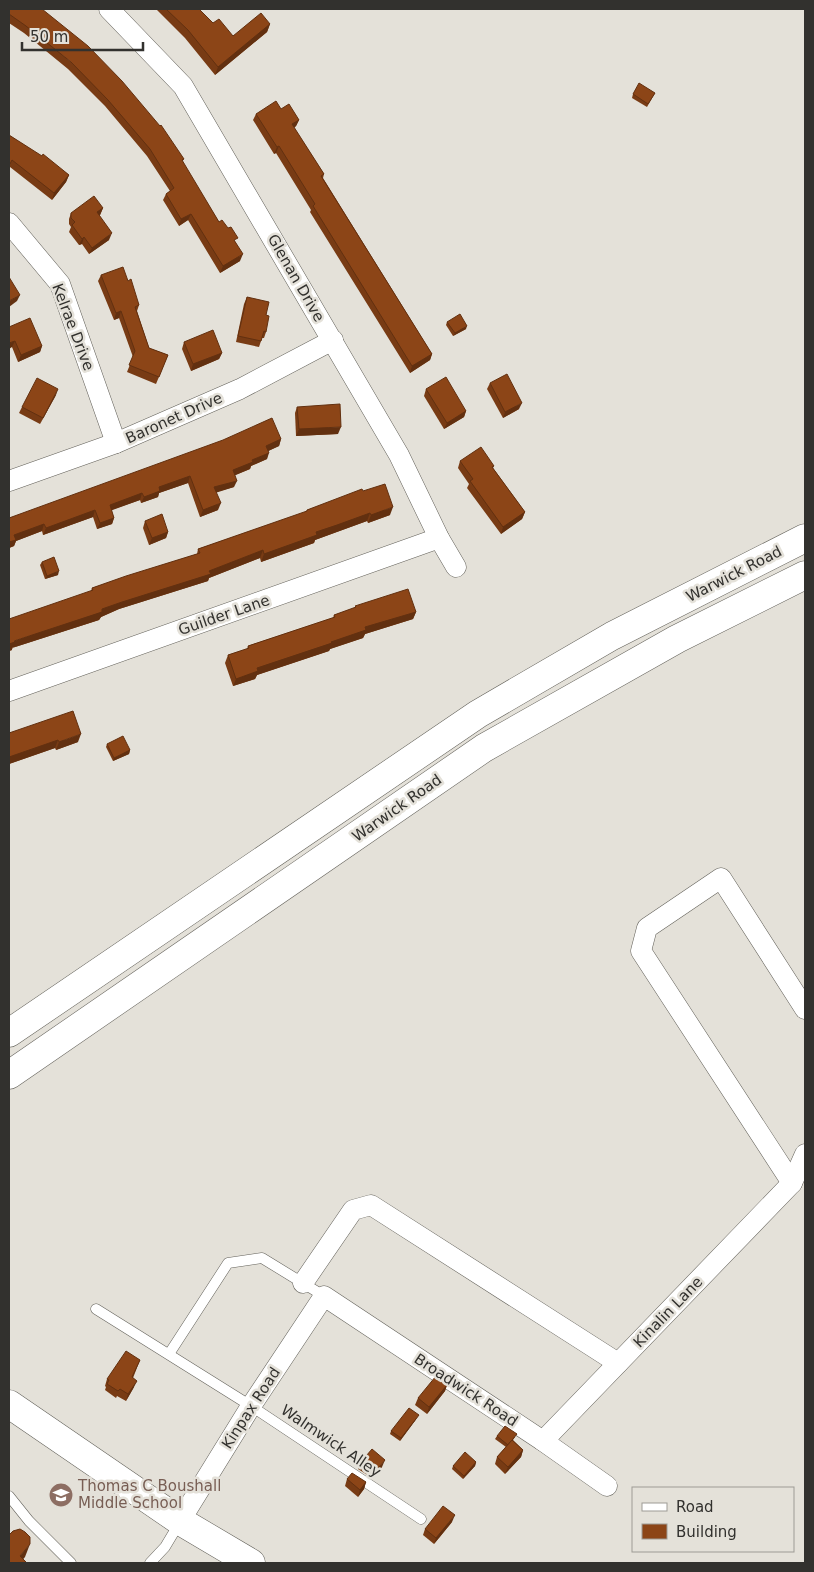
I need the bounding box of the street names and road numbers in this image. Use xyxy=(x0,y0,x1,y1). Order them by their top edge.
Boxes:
street label: Glenan Drive xyxy=(264,231,328,325)
street label: Kelrae Drive xyxy=(48,281,98,373)
street label: Baronet Drive xyxy=(123,389,225,447)
street label: Warwick Road xyxy=(683,542,785,606)
street label: Guilder Lane xyxy=(176,591,272,639)
street label: Warwick Road xyxy=(349,771,445,845)
street label: Kinalin Lane xyxy=(630,1273,706,1351)
street label: Broadwick Road xyxy=(411,1350,521,1430)
street label: Kinpax Road xyxy=(218,1364,284,1452)
street label: Walmwick Alley xyxy=(278,1401,384,1481)

